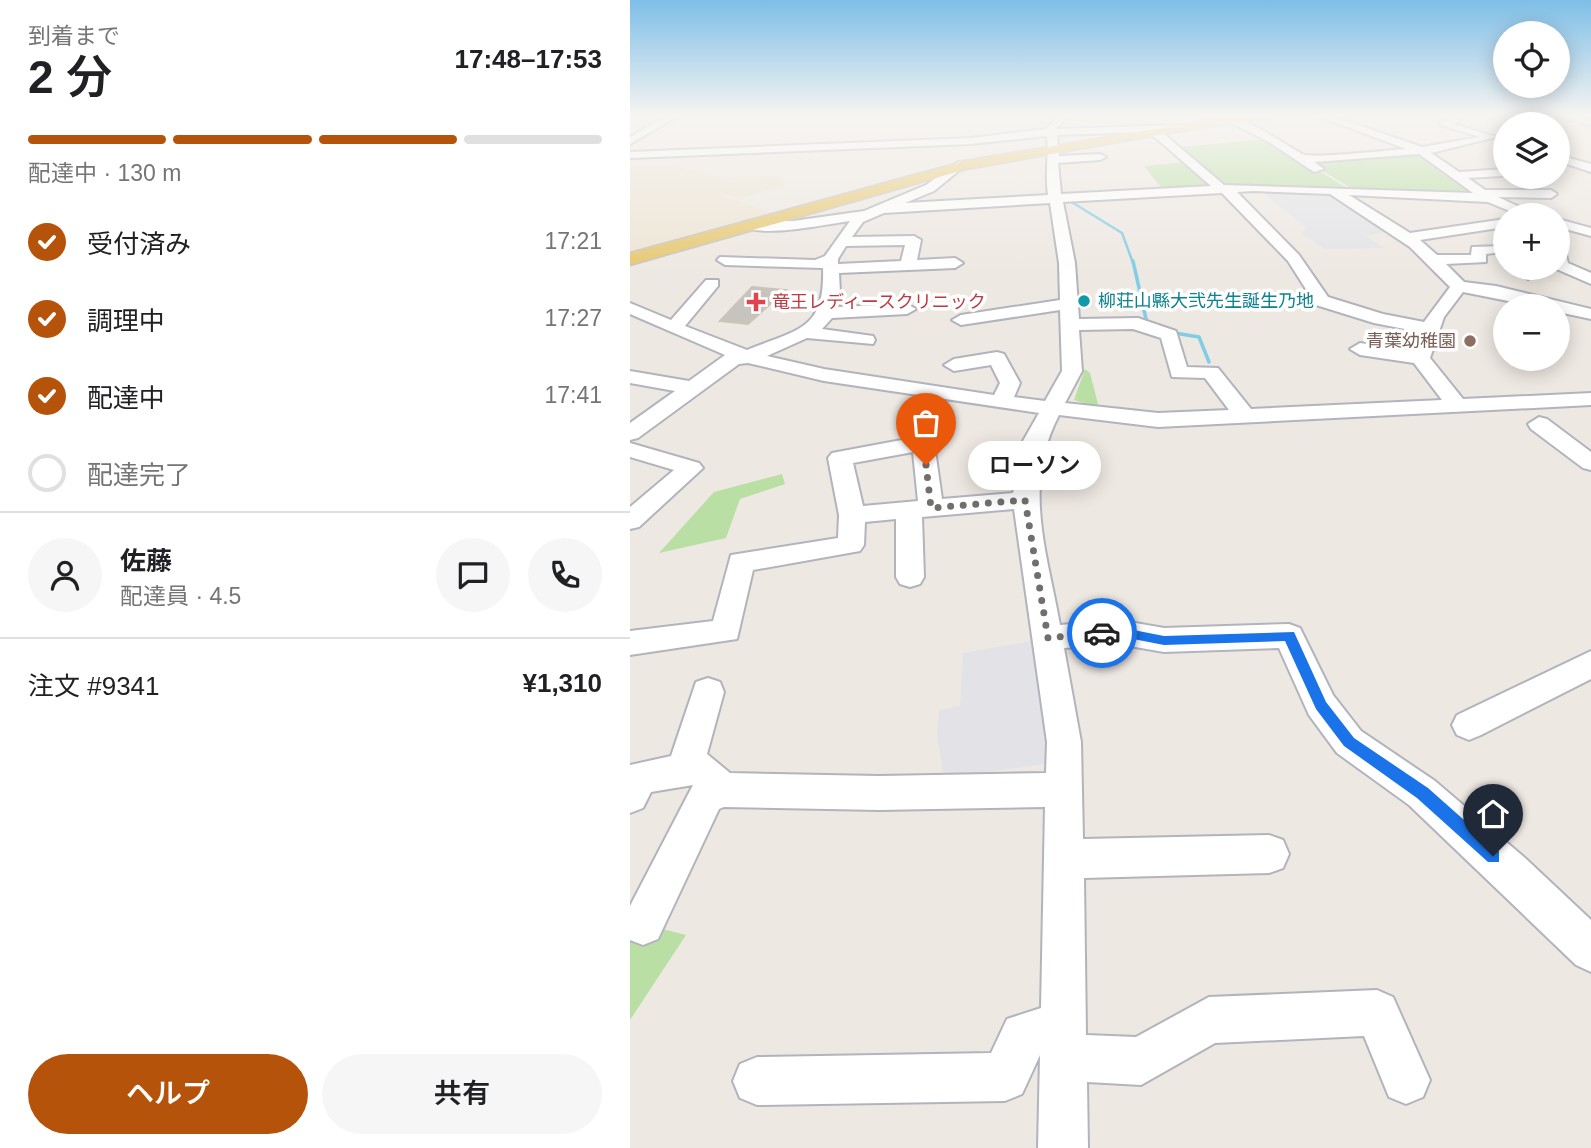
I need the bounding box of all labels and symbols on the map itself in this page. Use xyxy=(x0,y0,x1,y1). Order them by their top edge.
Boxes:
place label: 柳荘山縣大弐先生誕生乃地 xyxy=(1098,291,1314,311)
marker: 竜王レディースクリニック xyxy=(746,292,766,312)
place label: 竜王レディースクリニック xyxy=(772,292,986,312)
marker: 柳荘山縣大弐先生誕生乃地 xyxy=(1076,293,1092,309)
place label: 青葉幼稚園 xyxy=(1366,331,1456,351)
marker: 青葉幼稚園 xyxy=(1462,333,1478,349)
pin xyxy=(896,393,956,465)
callout: ローソン xyxy=(968,440,1101,490)
courier xyxy=(1067,598,1137,668)
pin xyxy=(1463,784,1523,856)

